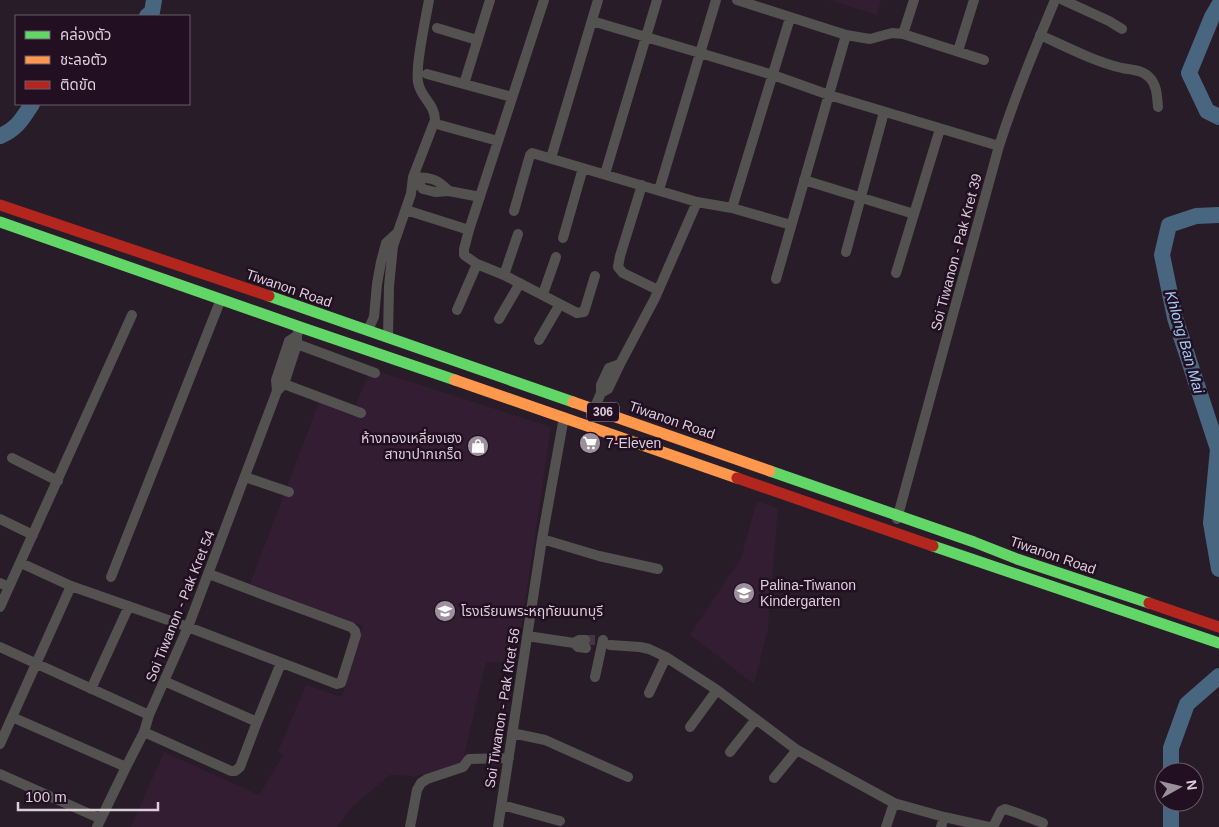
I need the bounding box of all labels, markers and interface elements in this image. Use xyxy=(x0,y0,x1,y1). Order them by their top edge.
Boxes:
legend xyxy=(15,15,190,105)
text: คล่องตัว xyxy=(60,26,111,43)
text: ชะลอตัว xyxy=(60,51,107,68)
text: ติดขัด xyxy=(60,76,96,93)
street label: Soi Tiwanon - Pak Kret 39 xyxy=(927,172,985,332)
street label: Tiwanon Road xyxy=(244,266,334,310)
water label: Khlong Ban Mai xyxy=(1162,289,1208,396)
street label: Tiwanon Road xyxy=(627,398,717,442)
road number: 306 xyxy=(587,402,619,422)
place label: ห้างทองเหลี่ยงเฮง สาขาปากเกร็ด xyxy=(361,428,462,462)
supermarket icon: 7-Eleven xyxy=(578,431,602,455)
shop icon: ห้างทองเหลี่ยงเฮง สาขาปากเกร็ด xyxy=(466,434,490,458)
place label: 7-Eleven xyxy=(606,435,661,451)
street label: Soi Tiwanon - Pak Kret 54 xyxy=(142,528,218,684)
street label: Tiwanon Road xyxy=(1008,533,1098,577)
place label: Palina-Tiwanon Kindergarten xyxy=(760,577,856,609)
school or university icon: Palina-Tiwanon Kindergarten xyxy=(732,581,756,605)
school or university icon: โรงเรียนพระหฤทัยนนทบุรี xyxy=(433,599,457,623)
place label: โรงเรียนพระหฤทัยนนทบุรี xyxy=(461,603,603,620)
street label: Soi Tiwanon - Pak Kret 56 xyxy=(481,627,523,789)
north arrow xyxy=(1154,762,1204,812)
text: N xyxy=(1183,779,1201,791)
scale bar xyxy=(18,780,158,812)
text: 100 m xyxy=(25,788,67,805)

